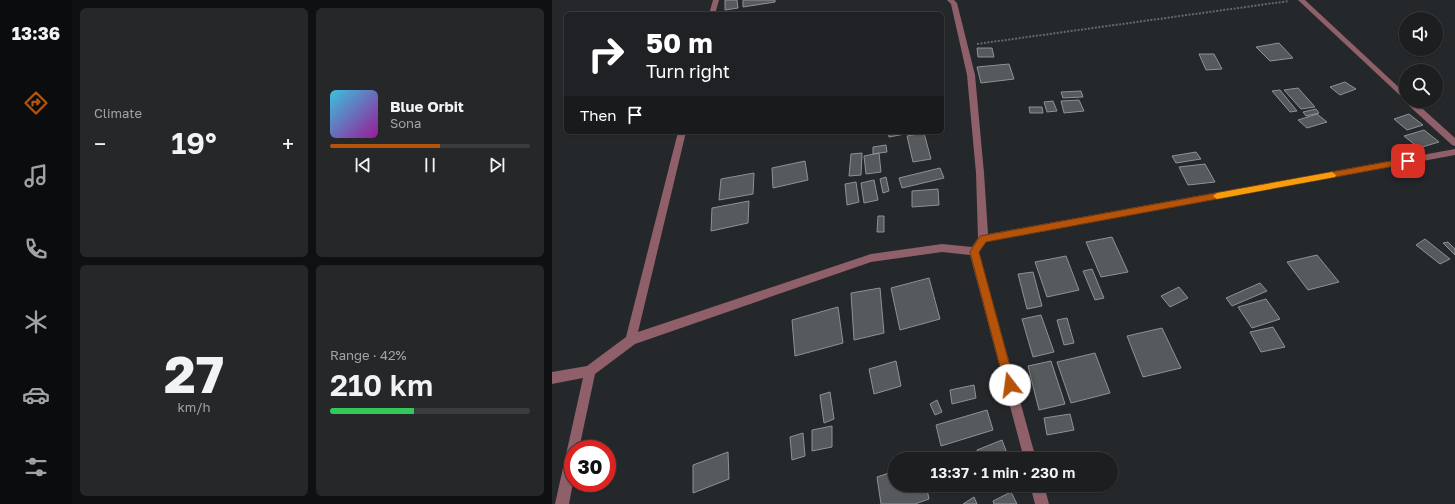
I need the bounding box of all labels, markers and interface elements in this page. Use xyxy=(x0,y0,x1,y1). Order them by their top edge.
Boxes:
map controls xyxy=(1399,12,1443,108)
button: sound xyxy=(1399,12,1443,56)
text: 13:36 xyxy=(12,22,60,44)
text: 50 m xyxy=(646,26,713,59)
icon: right xyxy=(580,28,632,80)
text: Turn right xyxy=(646,60,730,82)
button: search xyxy=(1399,64,1443,108)
icon: directions xyxy=(22,89,50,117)
text: Blue Orbit xyxy=(390,97,464,115)
icon: arrive xyxy=(624,104,646,126)
text: Climate xyxy=(94,105,142,121)
text: Then xyxy=(580,106,616,124)
text: Sona xyxy=(390,115,421,131)
text: 19° xyxy=(171,125,217,161)
text: − xyxy=(94,130,106,157)
text: + xyxy=(282,130,294,157)
pin xyxy=(1391,144,1425,178)
icon: arrive xyxy=(1397,150,1419,172)
icon: previous xyxy=(352,154,374,176)
icon: pause xyxy=(419,154,441,176)
icon: next xyxy=(486,154,508,176)
icon: music xyxy=(22,162,50,190)
icon: phone xyxy=(22,235,50,263)
icon: climate xyxy=(22,308,50,336)
text: 27 xyxy=(164,342,224,404)
text: Range · 42% xyxy=(330,347,406,363)
position arrow xyxy=(989,364,1031,406)
text: 210 km xyxy=(330,367,433,403)
icon: car xyxy=(22,381,50,409)
text: km/h xyxy=(177,399,211,415)
speed limit sign: 30 xyxy=(564,440,616,492)
icon: filters xyxy=(22,453,50,481)
text: 13:37 · 1 min · 230 m xyxy=(931,463,1075,481)

